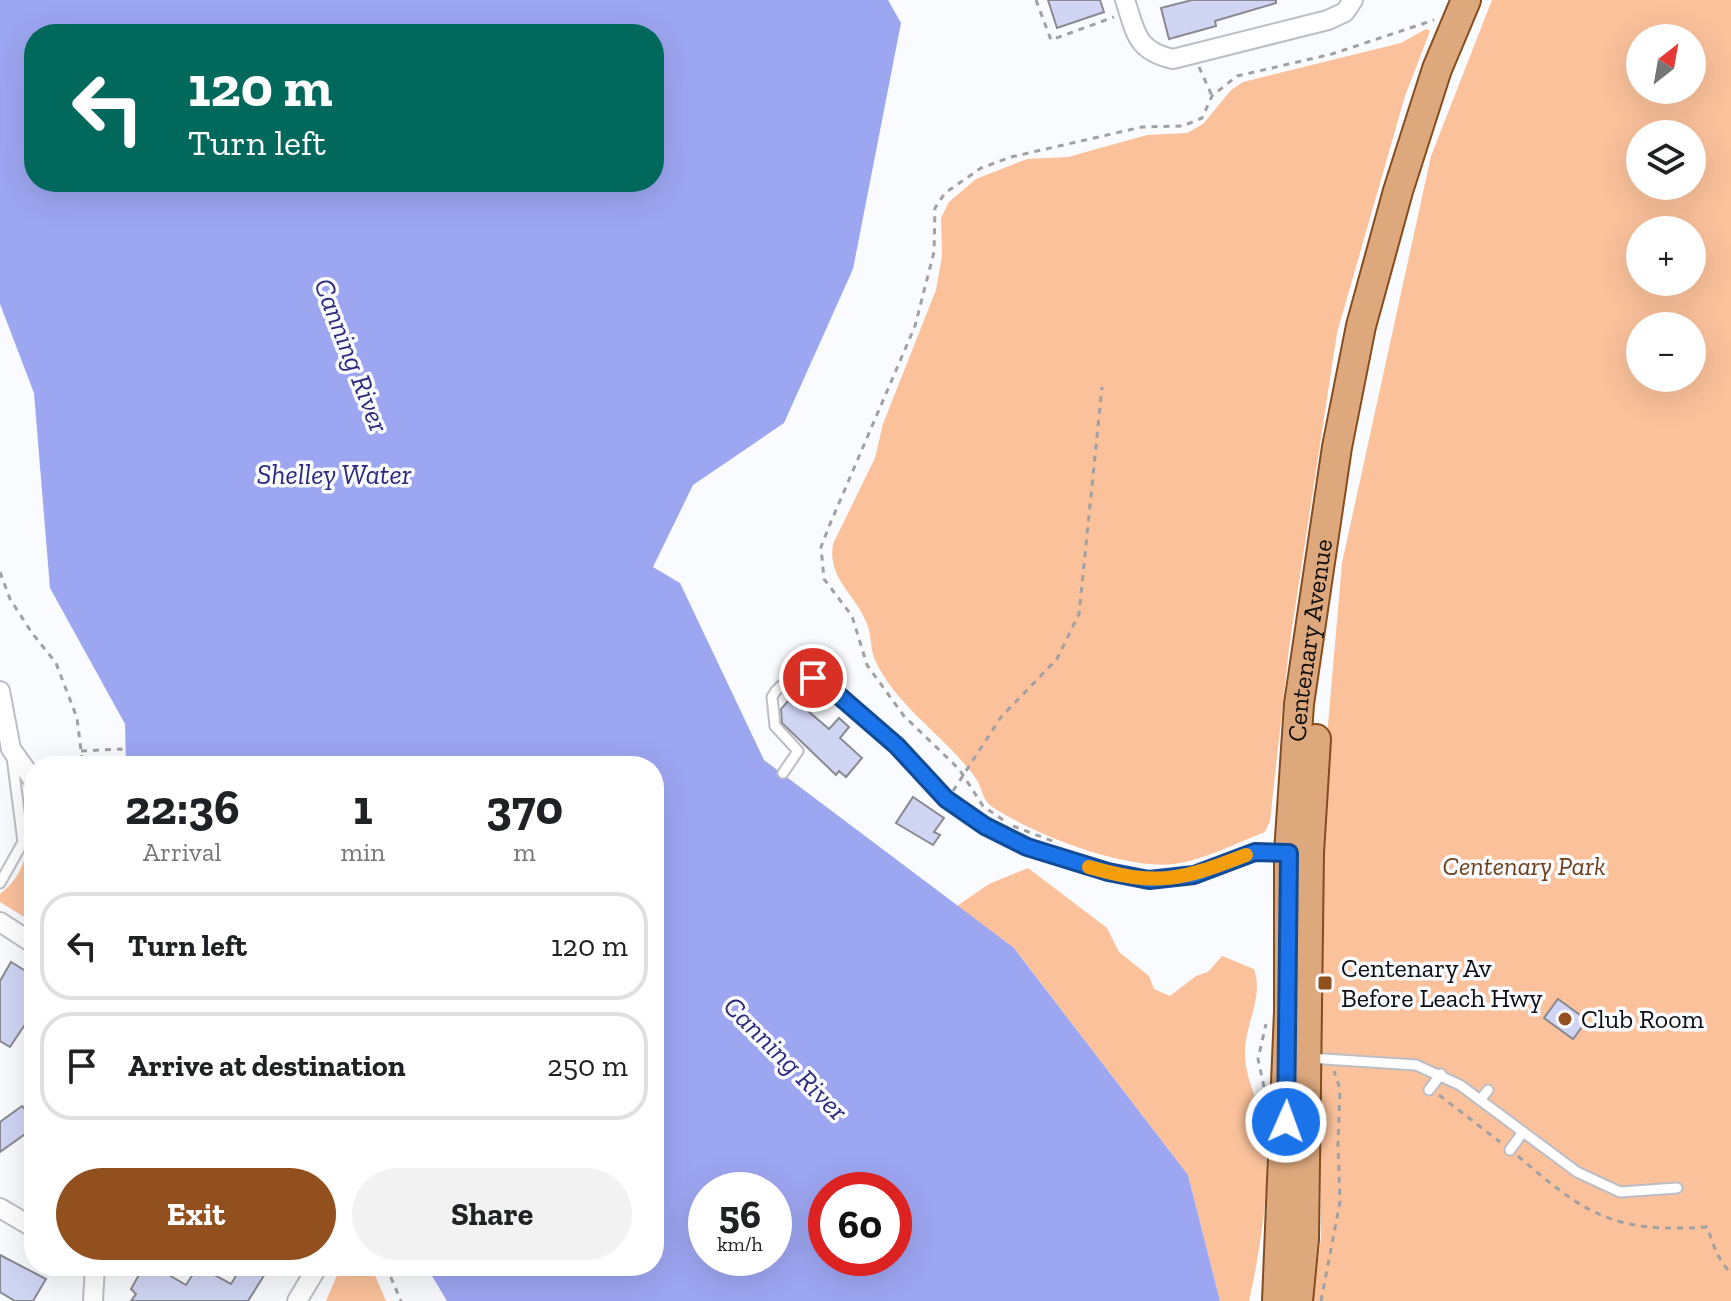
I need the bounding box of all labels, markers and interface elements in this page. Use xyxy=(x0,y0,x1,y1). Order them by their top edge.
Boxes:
north arrow xyxy=(1626,24,1706,104)
map controls xyxy=(1626,24,1706,392)
text: 120 m xyxy=(188,53,332,120)
icon: left xyxy=(56,56,160,160)
button: layers xyxy=(1626,120,1706,200)
text: Turn left xyxy=(188,121,326,164)
button: + xyxy=(1626,216,1706,296)
water label: Canning River xyxy=(307,274,396,437)
button: − xyxy=(1626,312,1706,392)
water label: Shelley Water xyxy=(257,458,412,491)
street label: Centenary Avenue xyxy=(1281,537,1339,743)
pin xyxy=(779,644,847,712)
icon: arrive xyxy=(791,656,835,700)
text: 22:36 xyxy=(125,779,240,836)
text: 1 xyxy=(353,779,373,836)
text: 370 xyxy=(486,779,563,836)
text: Arrival xyxy=(143,836,221,868)
text: min xyxy=(341,836,385,868)
text: m xyxy=(513,836,536,868)
park label: Centenary Park xyxy=(1443,850,1606,882)
icon: left xyxy=(60,924,104,968)
text: Turn left xyxy=(128,928,247,964)
text: 120 m xyxy=(551,928,628,964)
place label: Centenary Av Before Leach Hwy xyxy=(1341,952,1543,1014)
marker: Centenary Av Before Leach Hwy xyxy=(1316,974,1334,992)
water label: Canning River xyxy=(717,989,855,1128)
place label: Club Room xyxy=(1581,1003,1704,1035)
marker: Club Room xyxy=(1556,1010,1574,1028)
icon: arrive xyxy=(60,1044,104,1088)
text: Arrive at destination xyxy=(128,1048,405,1084)
text: 250 m xyxy=(547,1048,628,1084)
position arrow xyxy=(1244,1080,1328,1164)
button: Exit xyxy=(56,1168,336,1260)
button: Share xyxy=(352,1168,632,1260)
speed limit sign: 60 xyxy=(808,1172,912,1276)
text: 56 xyxy=(719,1190,761,1238)
text: km/h xyxy=(717,1232,763,1256)

